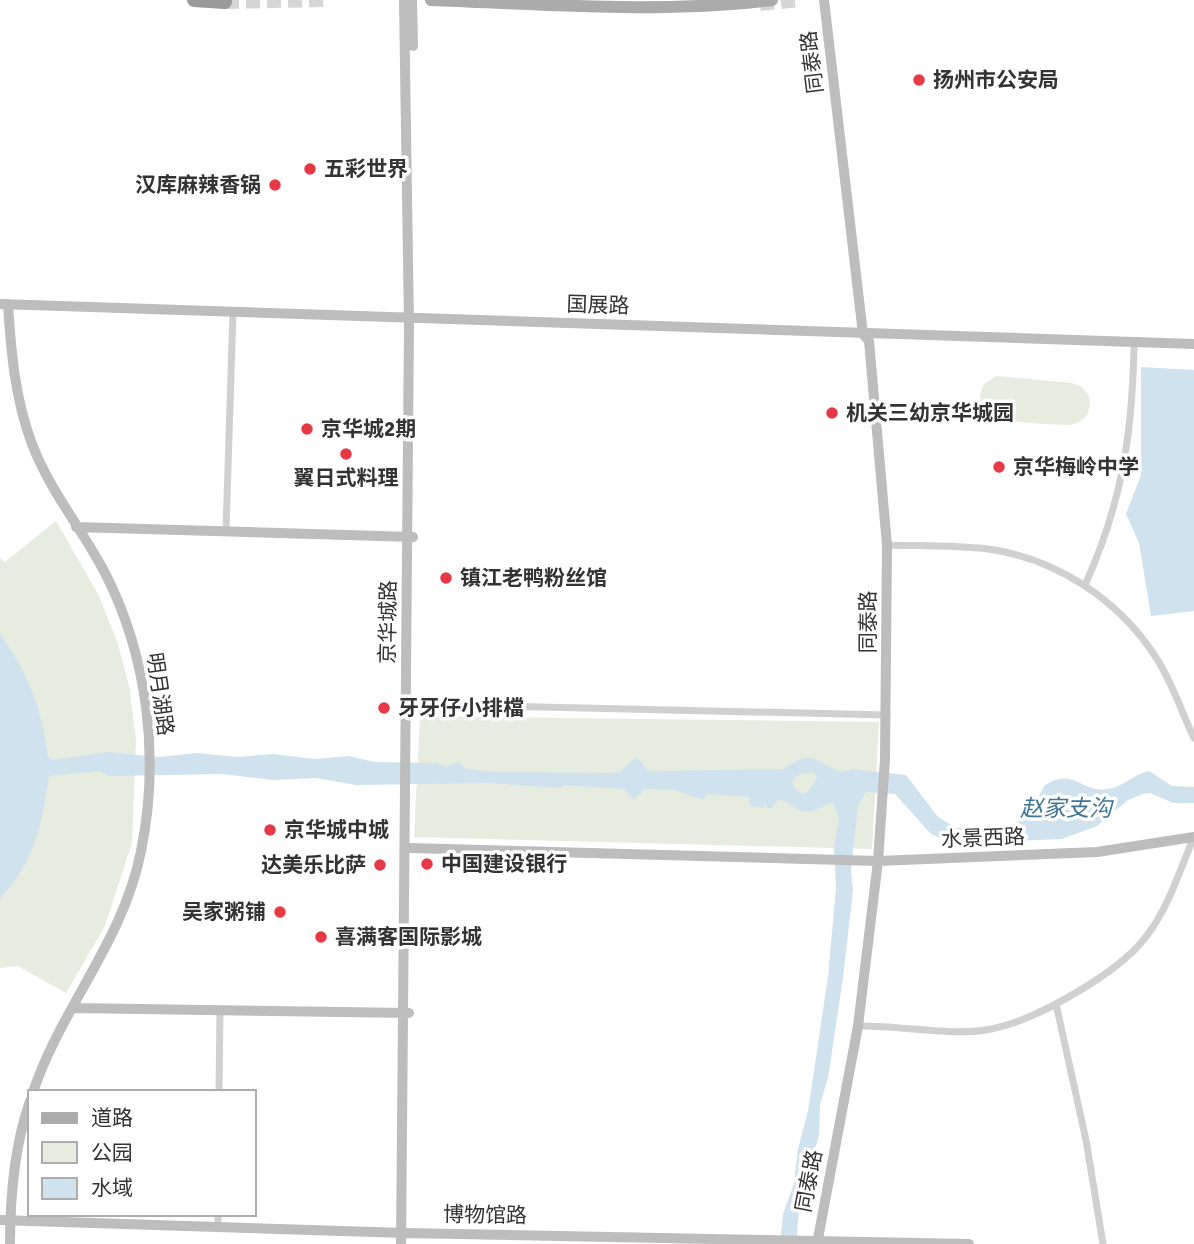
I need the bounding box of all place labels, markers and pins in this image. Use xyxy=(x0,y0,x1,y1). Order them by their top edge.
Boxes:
place label: 扬州市公安局 xyxy=(933,67,1059,93)
marker: 扬州市公安局 xyxy=(911,72,927,88)
place label: 五彩世界 xyxy=(324,156,408,182)
marker: 五彩世界 xyxy=(302,161,318,177)
place label: 汉库麻辣香锅 xyxy=(135,172,261,198)
marker: 汉库麻辣香锅 xyxy=(267,177,283,193)
place label: 机关三幼京华城园 xyxy=(846,400,1014,426)
marker: 机关三幼京华城园 xyxy=(824,405,840,421)
place label: 京华城2期 xyxy=(321,416,416,442)
marker: 京华城2期 xyxy=(299,421,315,437)
marker: 翼日式料理 xyxy=(338,446,354,462)
place label: 京华梅岭中学 xyxy=(1013,454,1139,480)
marker: 京华梅岭中学 xyxy=(991,459,1007,475)
place label: 翼日式料理 xyxy=(294,465,399,491)
place label: 镇江老鸭粉丝馆 xyxy=(460,565,607,591)
marker: 镇江老鸭粉丝馆 xyxy=(438,570,454,586)
place label: 牙牙仔小排檔 xyxy=(398,695,524,721)
marker: 牙牙仔小排檔 xyxy=(376,700,392,716)
place label: 京华城中城 xyxy=(284,817,389,843)
marker: 京华城中城 xyxy=(262,822,278,838)
place label: 中国建设银行 xyxy=(441,851,567,877)
place label: 达美乐比萨 xyxy=(261,852,366,878)
marker: 中国建设银行 xyxy=(419,856,435,872)
marker: 达美乐比萨 xyxy=(372,857,388,873)
place label: 吴家粥铺 xyxy=(182,899,266,925)
marker: 吴家粥铺 xyxy=(272,904,288,920)
place label: 喜满客国际影城 xyxy=(335,924,482,950)
marker: 喜满客国际影城 xyxy=(313,929,329,945)

